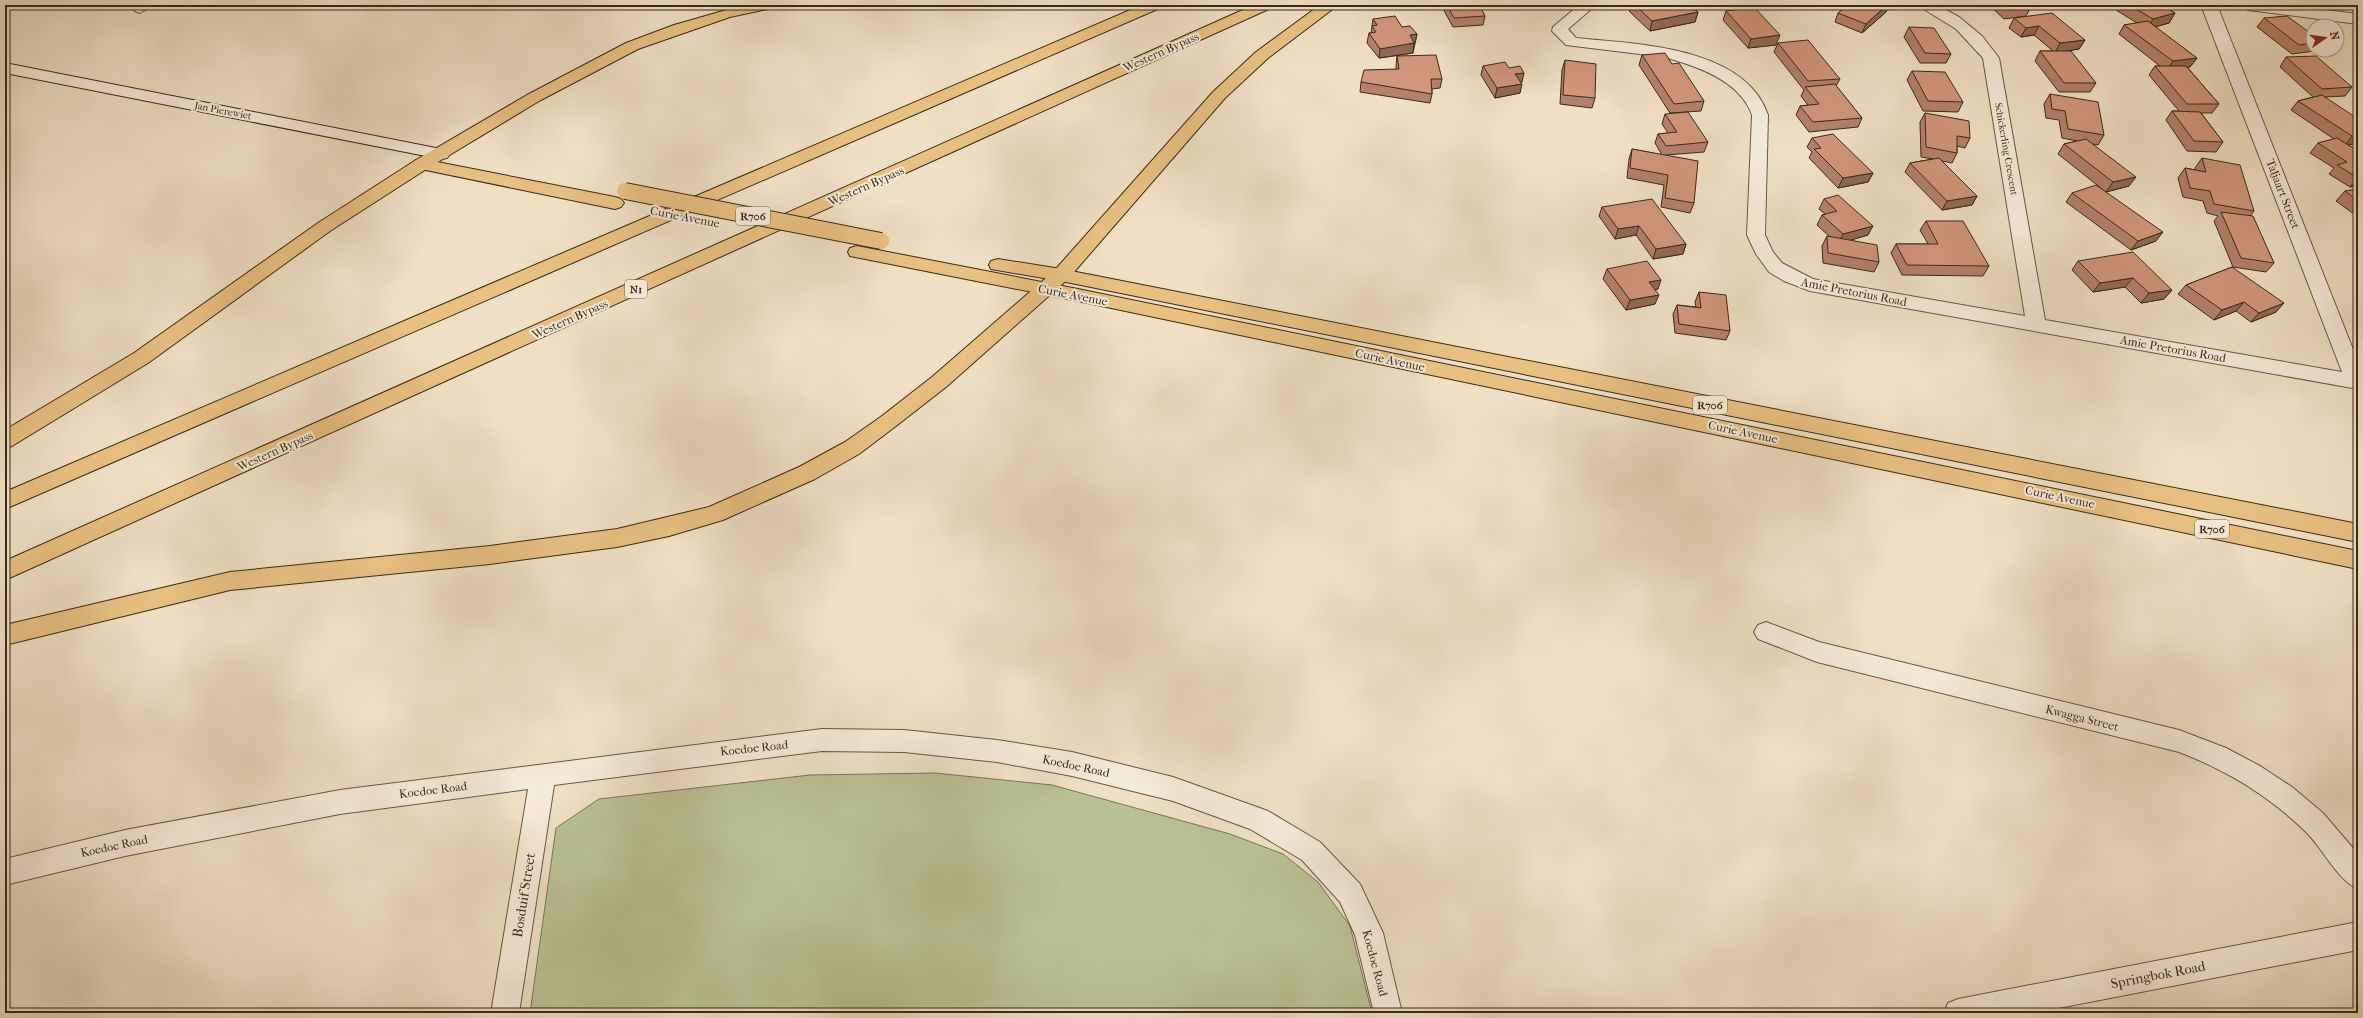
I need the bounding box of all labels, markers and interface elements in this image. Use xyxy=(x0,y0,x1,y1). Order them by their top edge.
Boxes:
north arrow xyxy=(2305,18,2345,58)
street label: Western Bypass xyxy=(1120,29,1202,75)
text: N xyxy=(2327,30,2342,42)
street label: Jan Pierewiet xyxy=(192,99,253,122)
street label: Schickerling Crescent xyxy=(1992,102,2020,197)
street label: Taljaart Street xyxy=(2263,157,2303,232)
street label: Western Bypass xyxy=(825,163,907,209)
street label: Curie Avenue xyxy=(649,203,721,231)
road number: R706 xyxy=(736,207,770,225)
street label: Amie Pretorius Road xyxy=(1799,275,1908,309)
road number: N1 xyxy=(625,280,647,298)
street label: Curie Avenue xyxy=(1037,281,1109,309)
street label: Western Bypass xyxy=(529,296,611,342)
street label: Amie Pretorius Road xyxy=(2118,333,2227,365)
street label: Curie Avenue xyxy=(1354,346,1426,374)
road number: R706 xyxy=(1693,396,1727,414)
street label: Curie Avenue xyxy=(1707,418,1779,446)
street label: Western Bypass xyxy=(234,428,316,474)
street label: Curie Avenue xyxy=(2024,483,2096,511)
road number: R706 xyxy=(2195,520,2229,538)
street label: Kwagga Street xyxy=(2044,702,2121,734)
street label: Koedoe Road xyxy=(719,737,789,759)
street label: Koedoe Road xyxy=(1041,752,1111,780)
street label: Koedoe Road xyxy=(398,779,468,801)
street label: Koedoe Road xyxy=(79,832,149,860)
street label: Bosduif Street xyxy=(509,851,539,939)
street label: Koedoe Road xyxy=(1359,928,1391,998)
street label: Springbok Road xyxy=(2109,957,2207,993)

